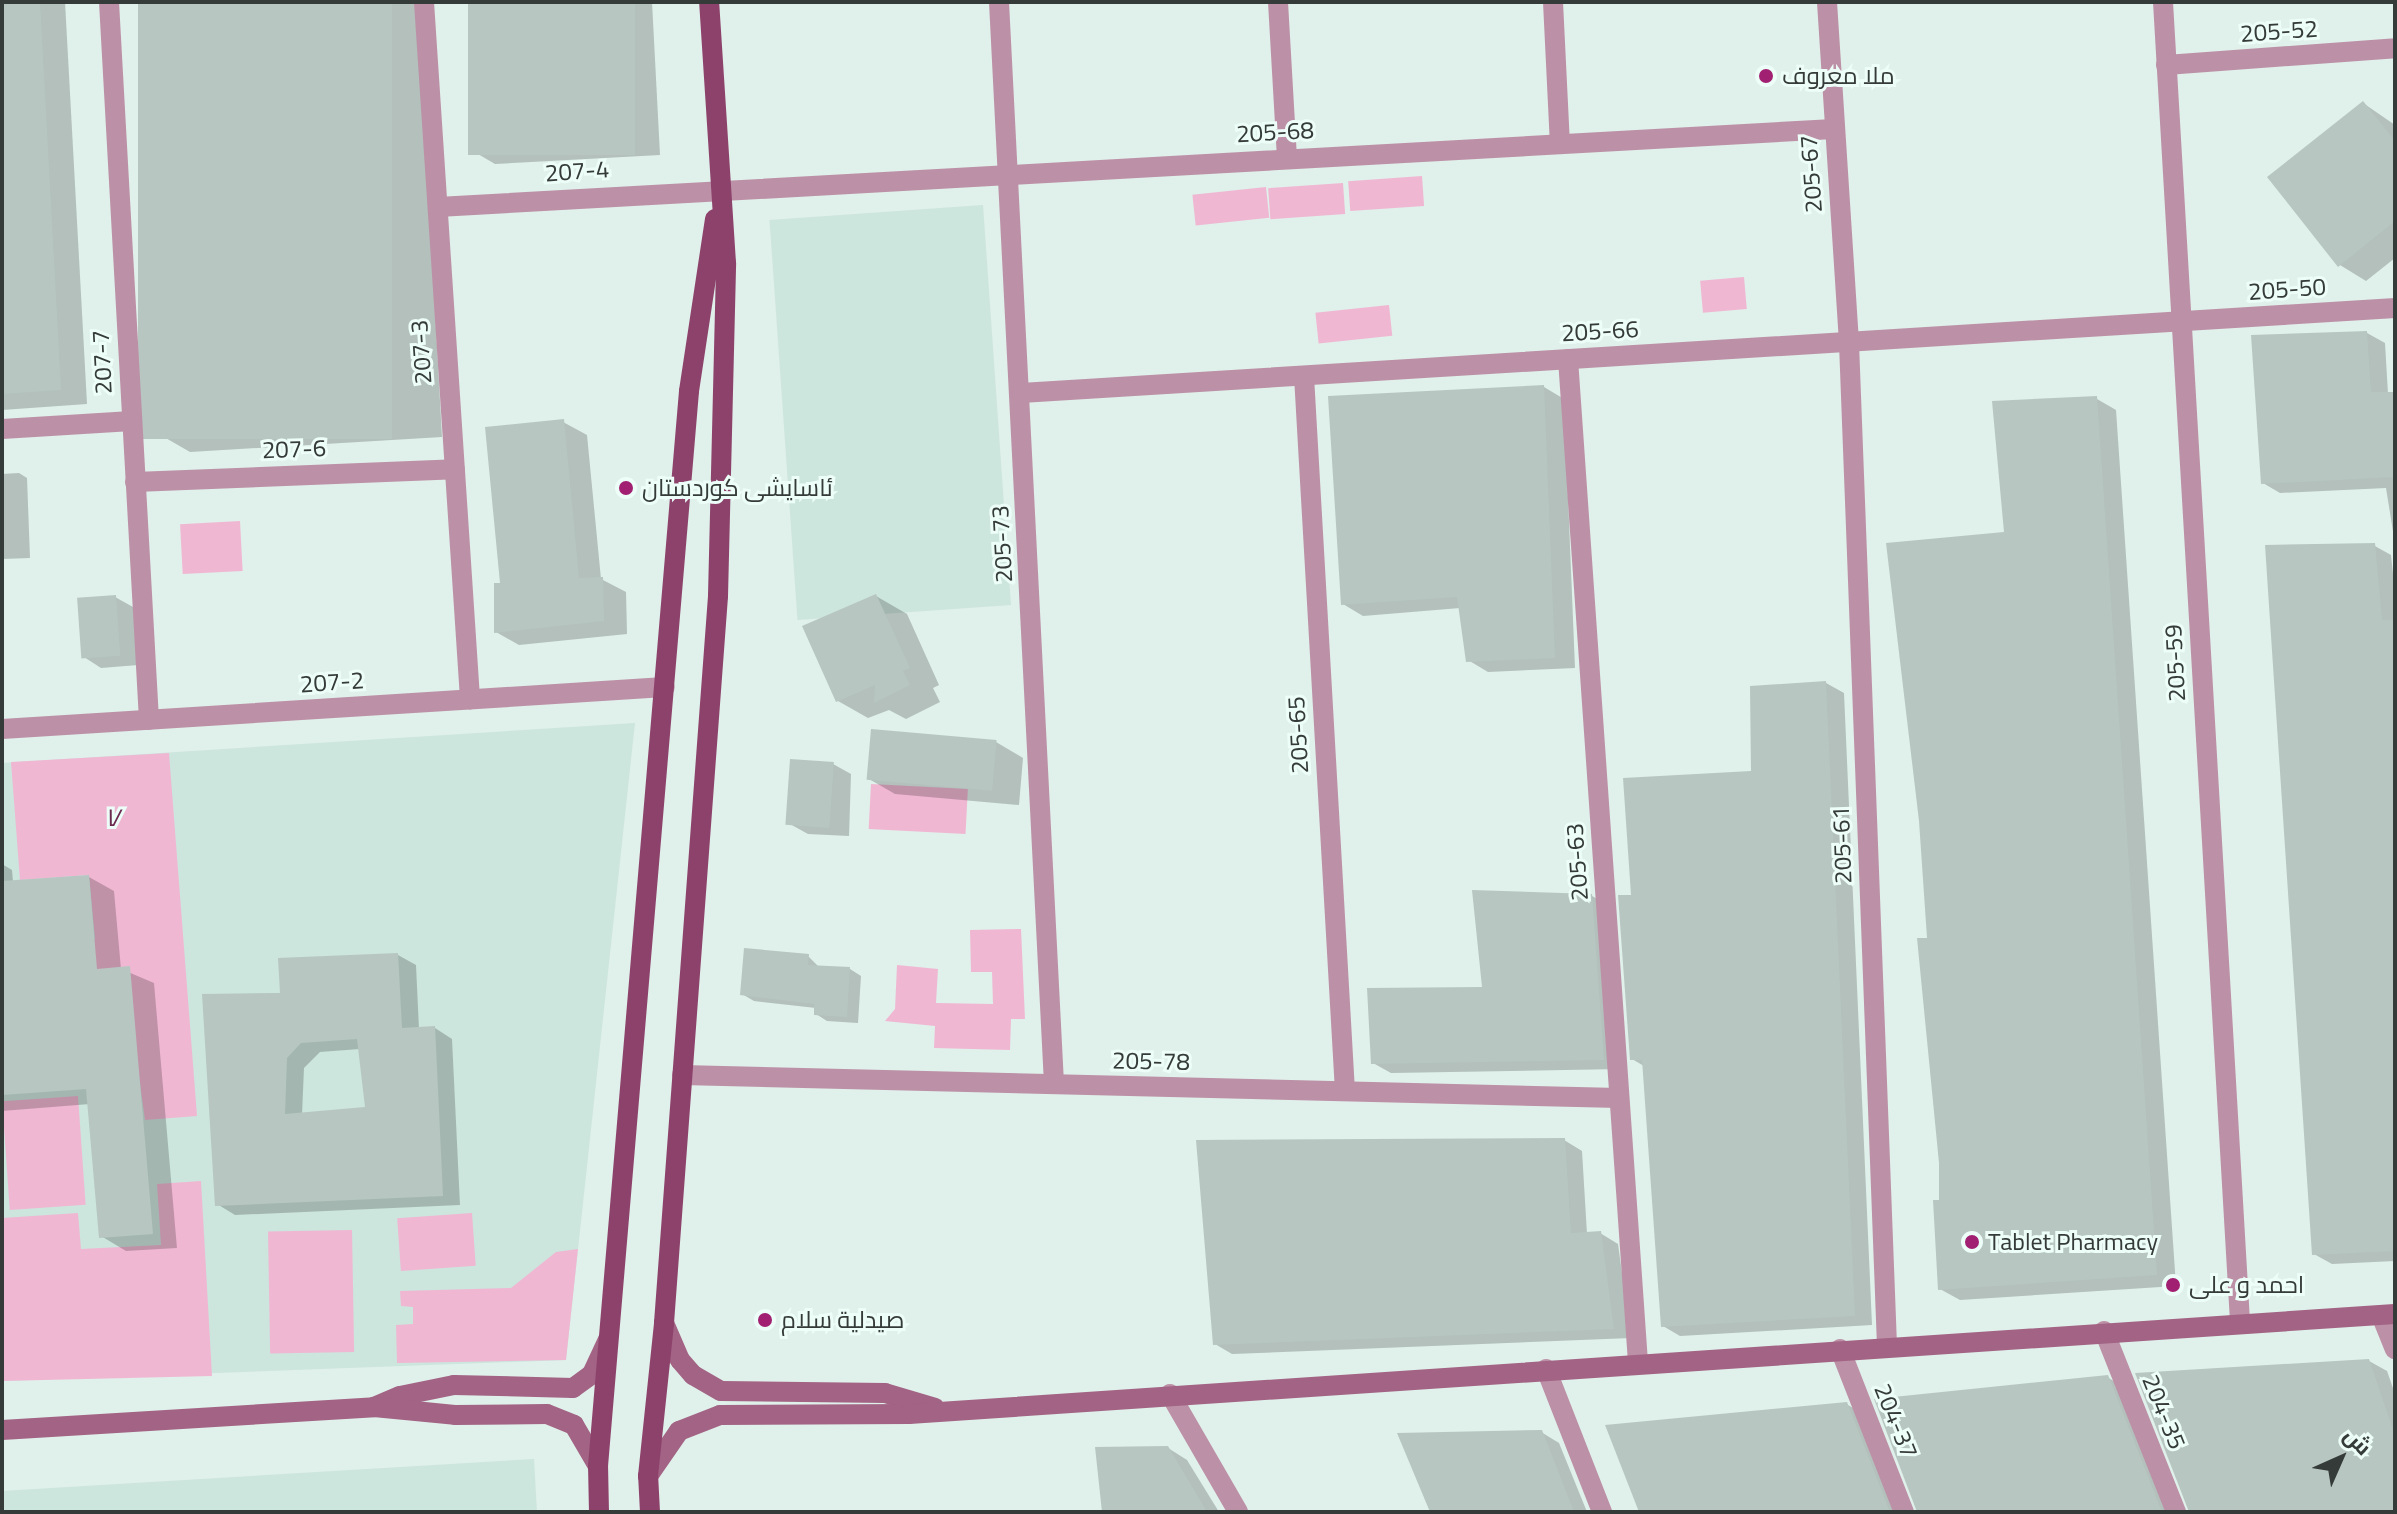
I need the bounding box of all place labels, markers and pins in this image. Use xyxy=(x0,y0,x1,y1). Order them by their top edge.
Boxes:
place label: ملا معروف xyxy=(1782,62,1895,90)
marker: ملا معروف xyxy=(1757,67,1775,85)
place label: ئاسایشی كوردستان xyxy=(642,474,833,502)
marker: ئاسایشی كوردستان xyxy=(617,479,635,497)
place label: Tablet Pharmacy xyxy=(1988,1228,2158,1256)
marker: Tablet Pharmacy xyxy=(1963,1233,1981,1251)
place label: احمد و علی xyxy=(2189,1271,2304,1299)
marker: احمد و علی xyxy=(2164,1276,2182,1294)
place label: صیدلیة سلام xyxy=(781,1306,904,1334)
marker: صیدلیة سلام xyxy=(756,1311,774,1329)

